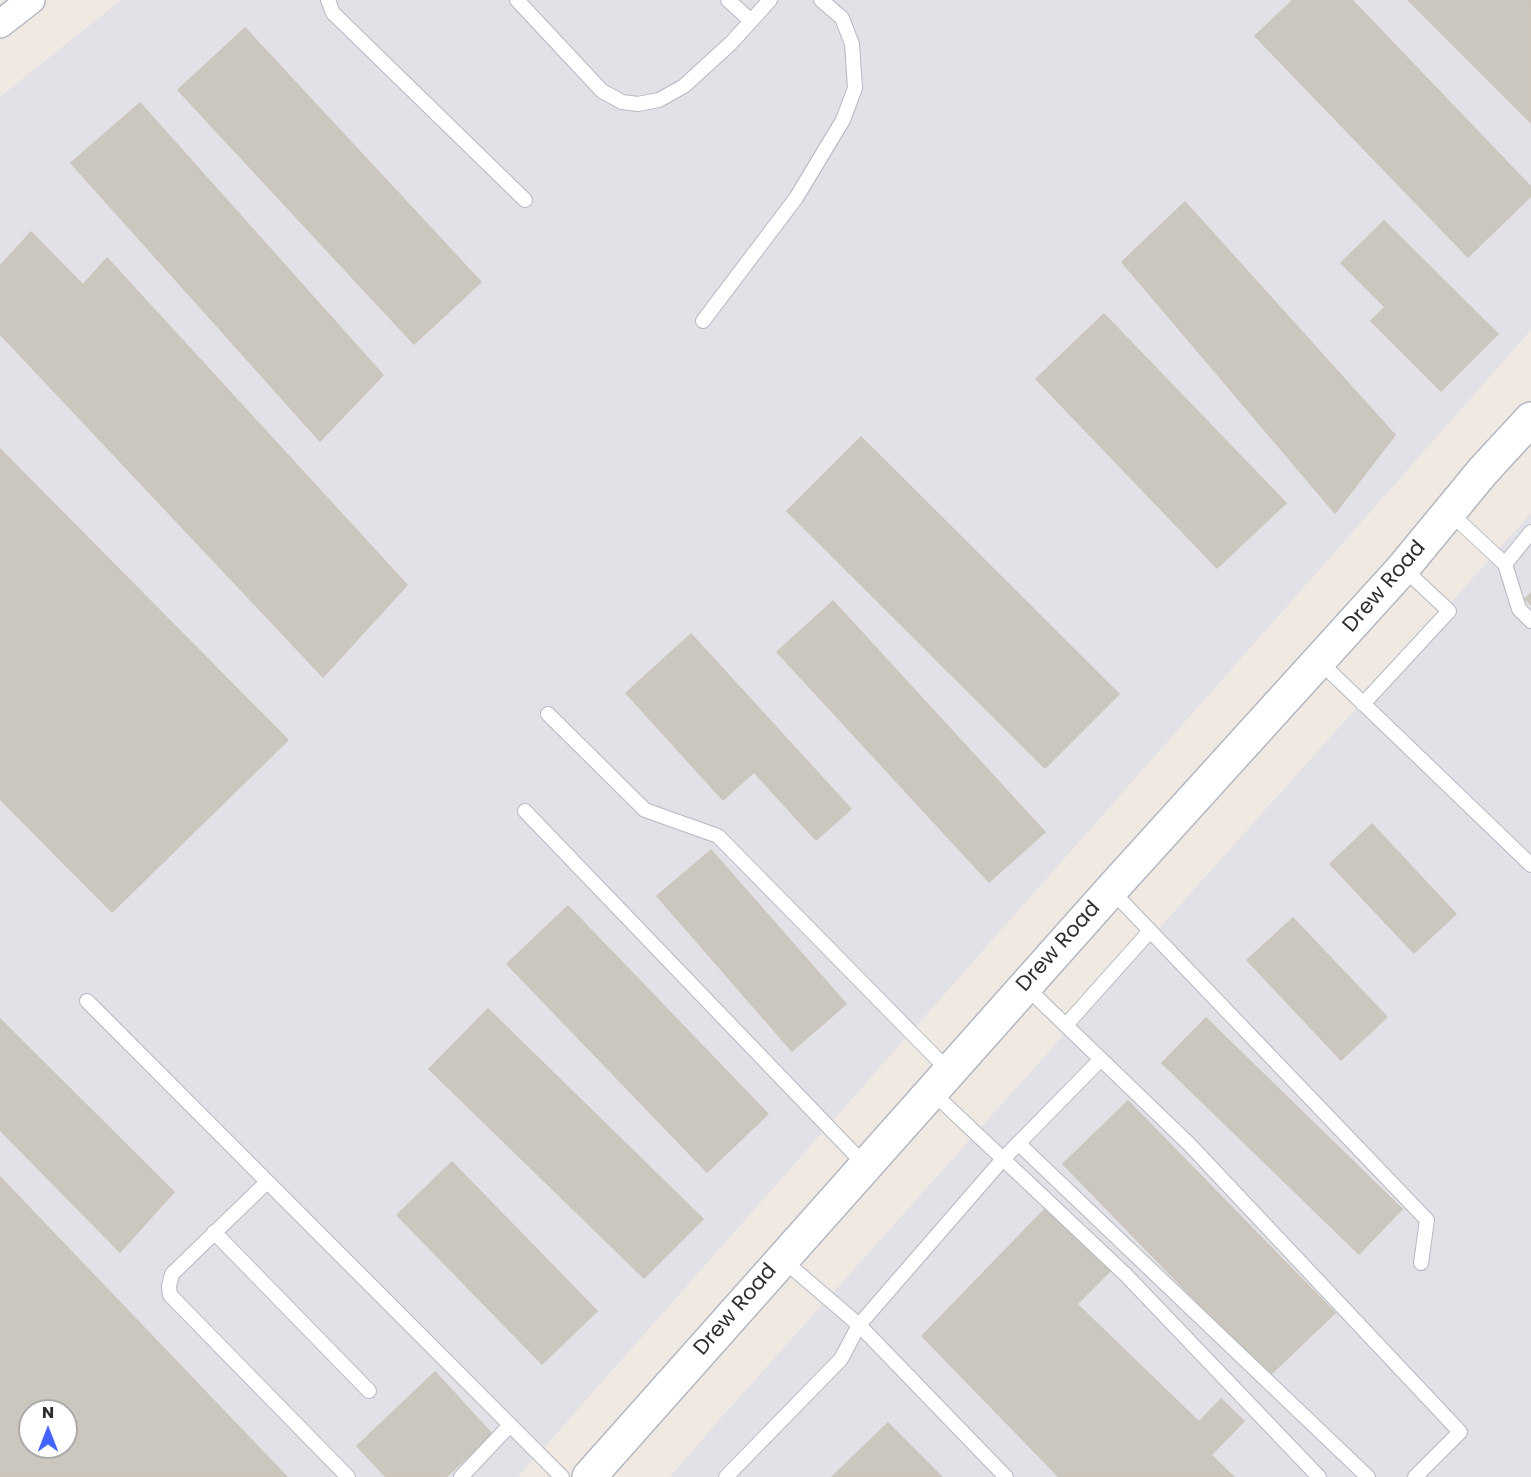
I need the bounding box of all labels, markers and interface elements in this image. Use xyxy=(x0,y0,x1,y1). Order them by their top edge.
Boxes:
street label: Drew Road xyxy=(1338,536,1432,638)
street label: Drew Road xyxy=(1012,897,1106,997)
street label: Drew Road xyxy=(689,1259,783,1361)
north arrow xyxy=(18,1399,78,1459)
text: N xyxy=(42,1401,54,1424)

